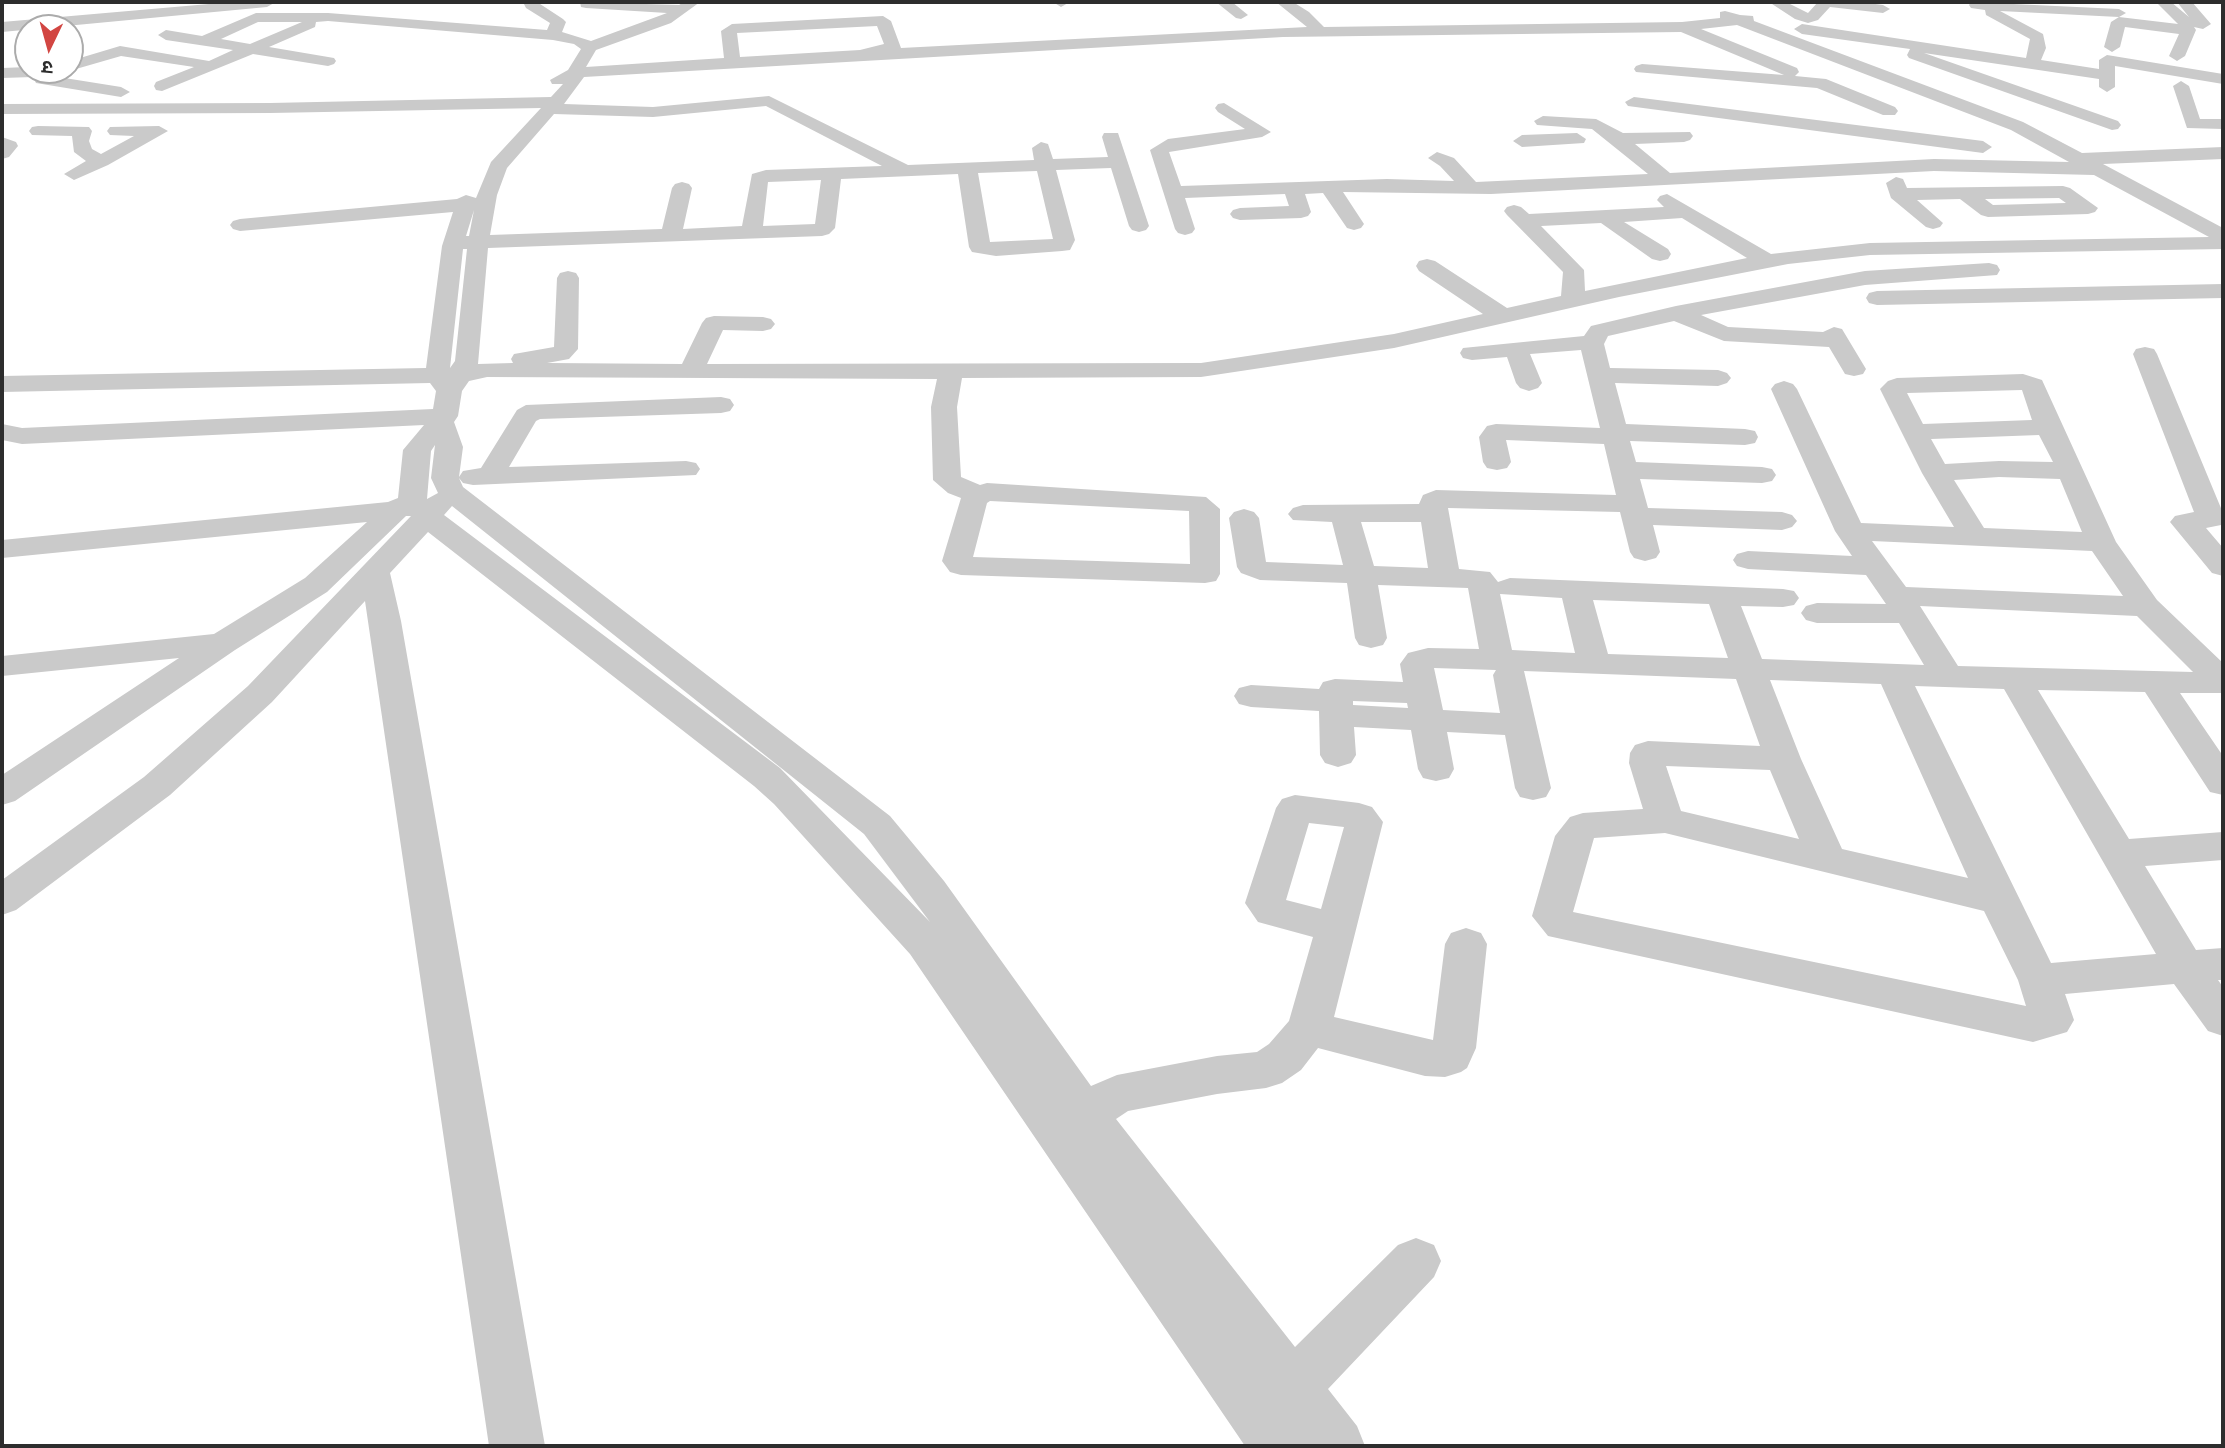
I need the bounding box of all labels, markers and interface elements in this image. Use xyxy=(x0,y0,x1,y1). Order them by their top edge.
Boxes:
north arrow xyxy=(14,14,84,84)
text: उ xyxy=(40,53,54,83)

